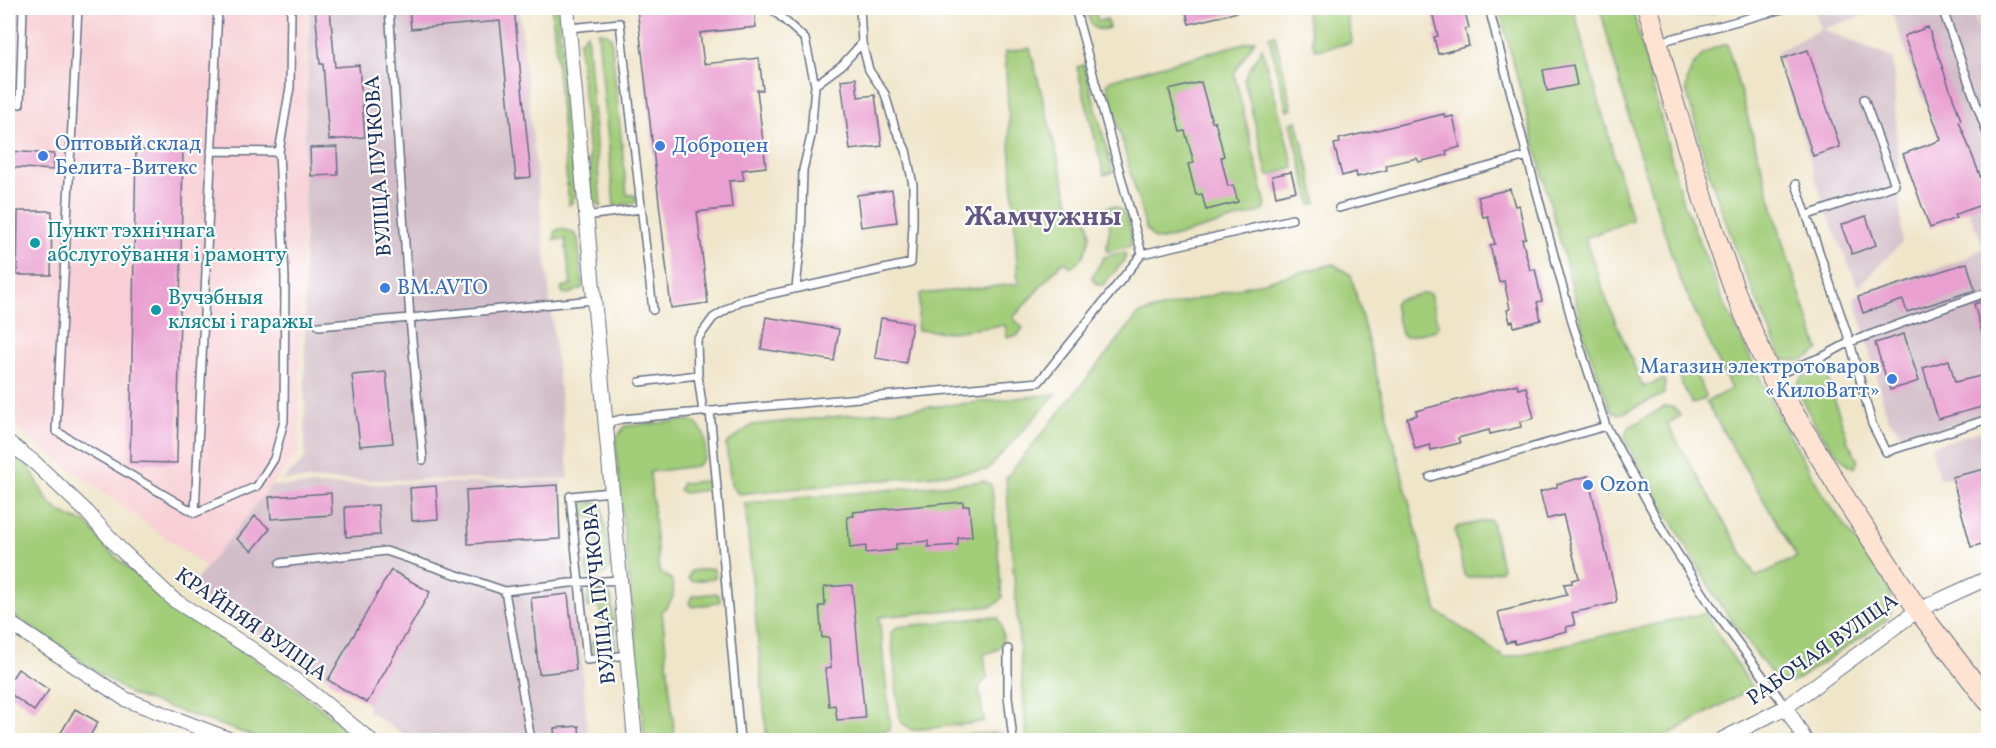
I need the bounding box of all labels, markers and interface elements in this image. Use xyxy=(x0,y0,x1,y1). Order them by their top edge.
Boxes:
street label: ВУЛІЦА ПУЧКОВА xyxy=(358,74,400,258)
place label: Оптовый склад Белита-Витекс xyxy=(55,130,201,183)
place label: Доброцен xyxy=(672,132,769,161)
marker: Доброцен xyxy=(653,139,667,153)
marker: Оптовый склад Белита-Витекс xyxy=(36,149,50,163)
district label: Жамчужны xyxy=(964,199,1122,237)
place label: Пункт тэхнічнага абслугоўвання і рамонту xyxy=(47,217,287,270)
marker: Пункт тэхнічнага абслугоўвання і рамонту xyxy=(28,236,42,250)
place label: BM.AVTO xyxy=(397,274,488,303)
marker: BM.AVTO xyxy=(378,281,392,295)
place label: Вучэбныя клясы і гаражы xyxy=(168,284,314,337)
marker: Вучэбныя клясы і гаражы xyxy=(149,303,163,317)
place label: Магазин электротоваров «КилоВатт» xyxy=(1640,353,1880,406)
marker: Магазин электротоваров «КилоВатт» xyxy=(1885,372,1899,386)
place label: Ozon xyxy=(1600,471,1650,500)
marker: Ozon xyxy=(1581,478,1595,492)
street label: ВУЛІЦА ПУЧКОВА xyxy=(576,502,624,686)
street label: КРАЙНЯЯ ВУЛІЦА xyxy=(169,561,333,689)
street label: РАБОЧАЯ ВУЛІЦА xyxy=(1742,587,1905,713)

